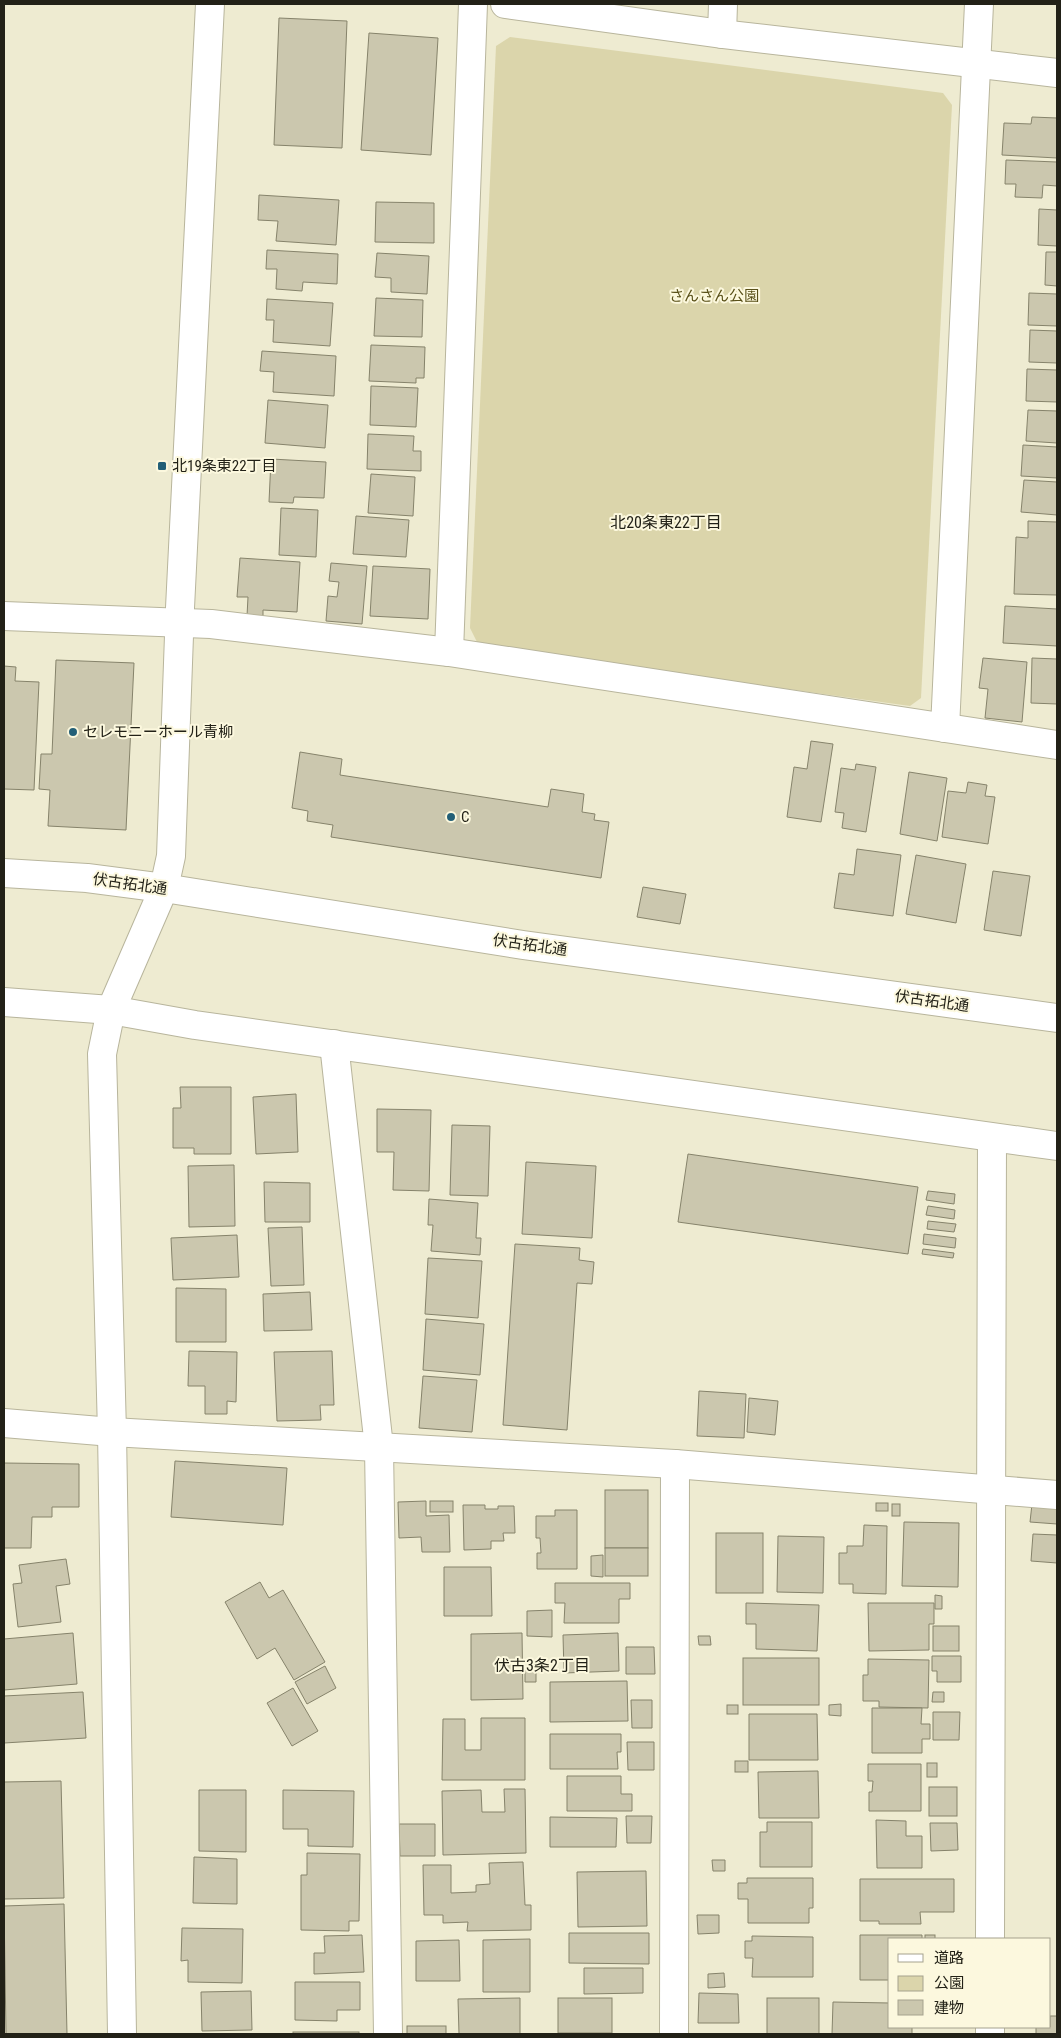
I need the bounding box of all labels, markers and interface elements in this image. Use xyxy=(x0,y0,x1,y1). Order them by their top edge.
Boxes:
park label: さんさん公園 xyxy=(669,287,759,305)
place label: 北19条東22丁目 xyxy=(172,457,277,475)
marker: 北19条東22丁目 xyxy=(156,460,168,472)
district label: 北20条東22丁目 xyxy=(610,513,722,532)
place label: セレモニーホール青柳 xyxy=(83,723,233,741)
marker: セレモニーホール青柳 xyxy=(67,726,79,738)
place label: C xyxy=(461,808,470,826)
marker: C xyxy=(445,811,457,823)
street label: 伏古拓北通 xyxy=(92,870,168,898)
street label: 伏古拓北通 xyxy=(492,931,568,959)
street label: 伏古拓北通 xyxy=(894,987,970,1015)
district label: 伏古3条2丁目 xyxy=(494,1656,590,1675)
legend xyxy=(888,1938,1051,2028)
text: 道路 xyxy=(934,1949,964,1967)
text: 公園 xyxy=(934,1974,964,1992)
text: 建物 xyxy=(934,1999,964,2017)

